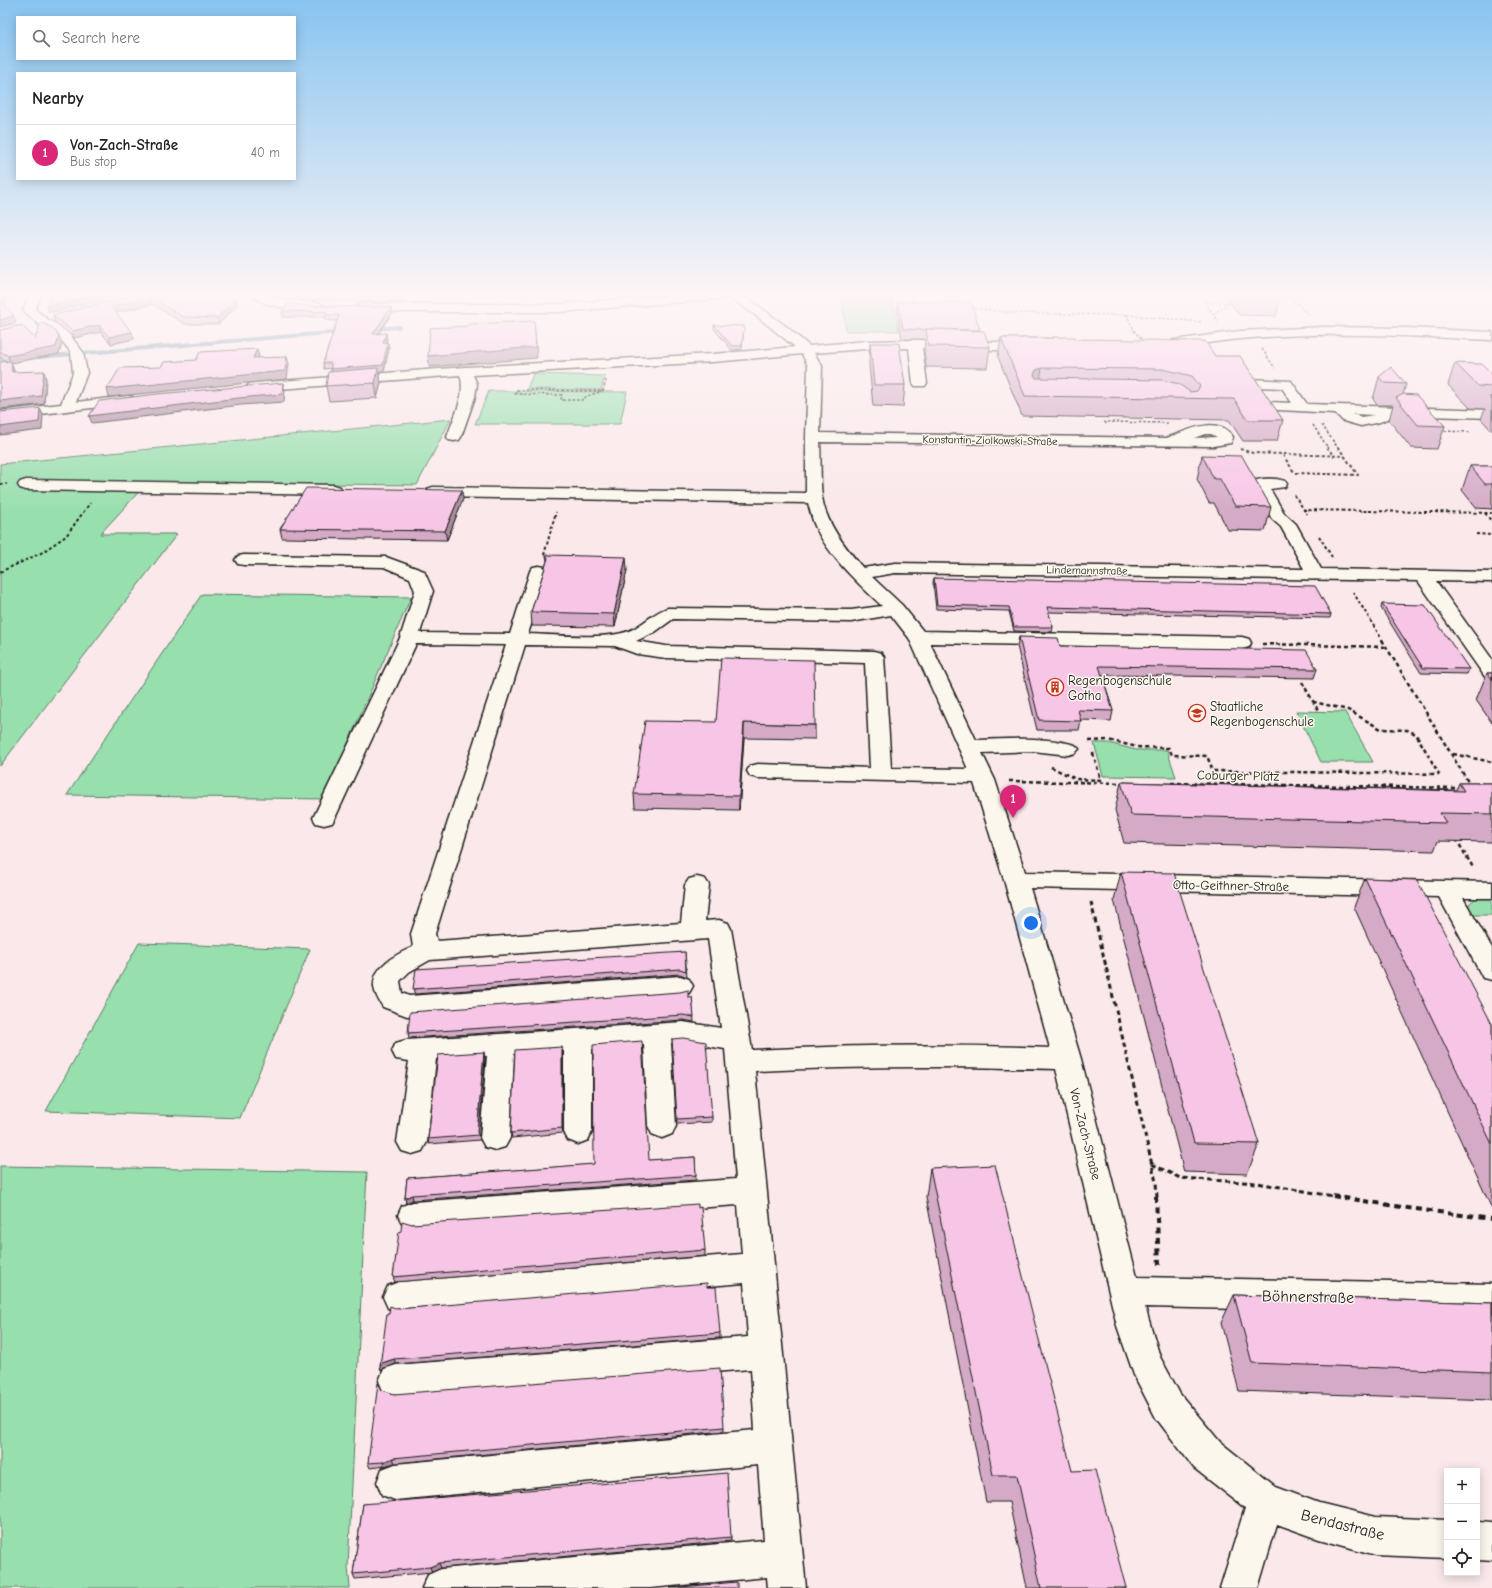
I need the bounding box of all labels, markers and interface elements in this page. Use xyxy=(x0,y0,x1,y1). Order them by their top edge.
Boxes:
search box xyxy=(16,16,296,60)
icon: search xyxy=(30,27,52,49)
text: Search here xyxy=(62,29,140,47)
text: Nearby xyxy=(32,89,83,108)
text: Von-Zach-Straße xyxy=(70,136,178,154)
text: 1 xyxy=(42,145,48,160)
text: 40 m xyxy=(251,145,280,160)
text: Bus stop xyxy=(70,154,117,169)
street label: Konstantin-Ziolkowski-Straße xyxy=(922,433,1058,448)
street label: Lindemannstraße xyxy=(1046,563,1128,578)
place label: Regenbogenschule Gotha xyxy=(1068,673,1172,703)
building icon: Regenbogenschule Gotha xyxy=(1045,677,1065,697)
place label: Staatliche Regenbogenschule xyxy=(1210,699,1314,729)
school or university icon: Staatliche Regenbogenschule xyxy=(1187,703,1207,723)
street label: Coburger Platz xyxy=(1197,767,1280,784)
pin: 1 xyxy=(1000,785,1026,818)
street label: Otto-Geithner-Straße xyxy=(1173,877,1290,894)
your location xyxy=(1021,913,1041,933)
street label: Von-Zach-Straße xyxy=(1067,1087,1104,1182)
street label: Böhnerstraße xyxy=(1262,1287,1354,1307)
map controls xyxy=(1444,1468,1480,1576)
button: + xyxy=(1444,1468,1480,1504)
button: − xyxy=(1444,1504,1480,1540)
street label: Bendastraße xyxy=(1299,1506,1386,1544)
button: locate xyxy=(1444,1540,1480,1576)

